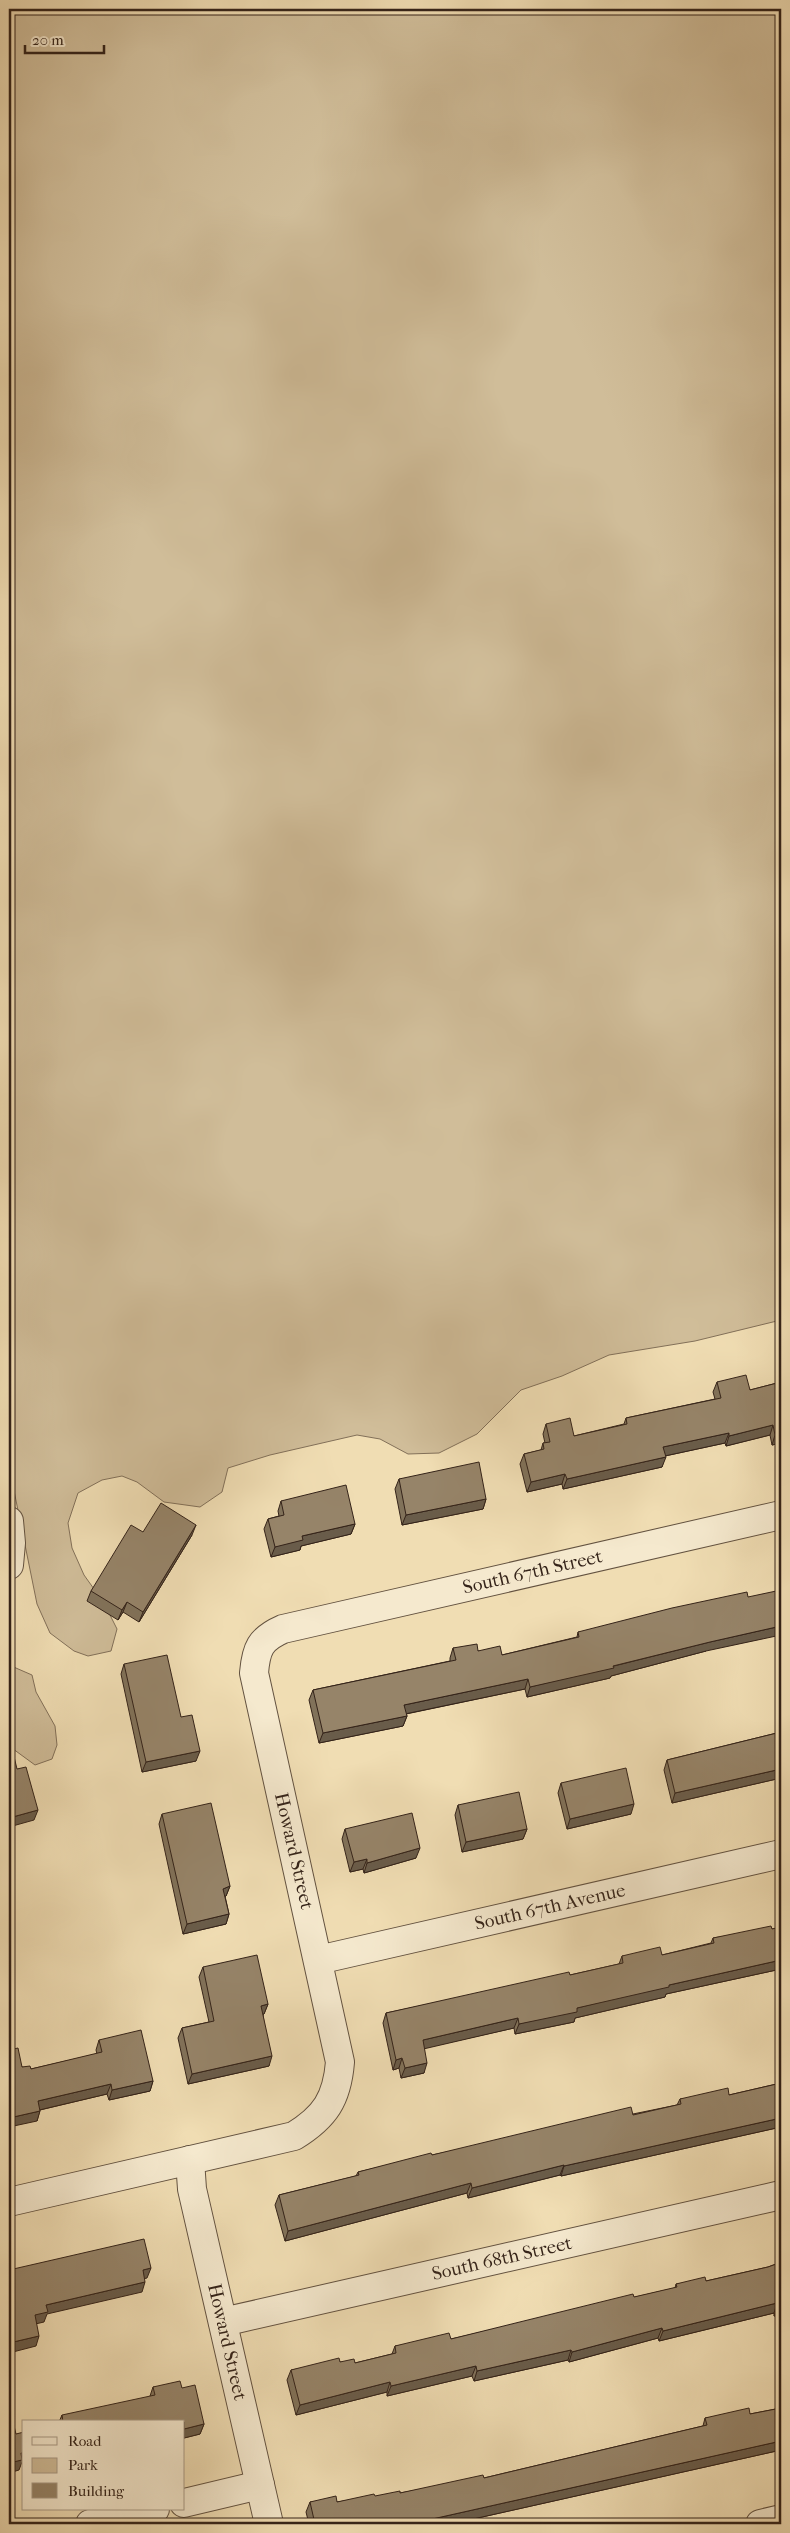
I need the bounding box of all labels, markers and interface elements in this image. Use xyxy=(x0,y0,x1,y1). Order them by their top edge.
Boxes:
scale bar xyxy=(25,22,104,54)
text: 20 m xyxy=(32,31,64,49)
street label: South 67th Street xyxy=(461,1545,605,1599)
street label: Howard Street xyxy=(270,1790,318,1912)
street label: South 67th Avenue xyxy=(473,1879,627,1935)
street label: South 68th Street xyxy=(430,2232,574,2285)
street label: Howard Street xyxy=(203,2281,251,2403)
legend xyxy=(22,2420,185,2510)
text: Road xyxy=(68,2432,102,2450)
text: Park xyxy=(68,2456,98,2474)
text: Building xyxy=(68,2482,125,2500)

